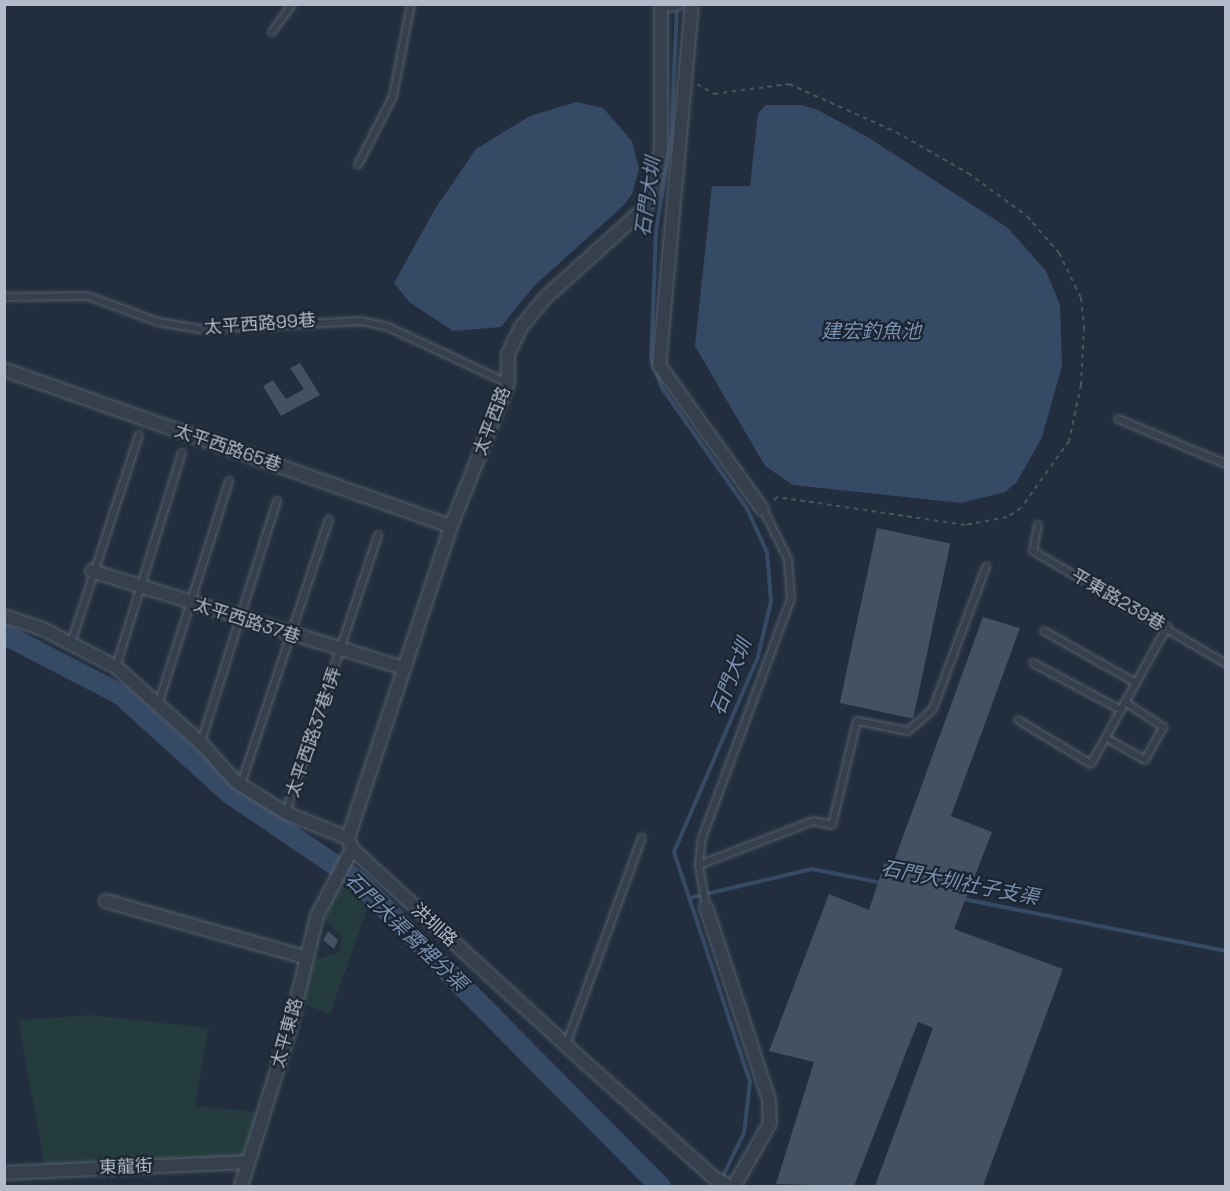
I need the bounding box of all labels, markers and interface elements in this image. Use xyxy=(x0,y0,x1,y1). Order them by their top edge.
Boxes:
water label: 石門大圳 xyxy=(631,156,665,238)
street label: 太平西路99巷 xyxy=(203,309,317,339)
water label: 建宏釣魚池 xyxy=(821,319,921,343)
street label: 太平西路 xyxy=(469,384,515,458)
street label: 太平西路65巷 xyxy=(172,420,284,476)
street label: 平東路239巷 xyxy=(1067,564,1169,636)
street label: 太平西路37巷 xyxy=(191,594,303,648)
water label: 石門大圳 xyxy=(705,635,757,719)
street label: 太平西路37巷1弄 xyxy=(282,664,346,800)
water label: 石門大圳社子支渠 xyxy=(879,856,1041,910)
water label: 石門大渠霄裡分渠 xyxy=(340,868,472,996)
street label: 洪圳路 xyxy=(407,899,461,951)
street label: 太平東路 xyxy=(267,995,307,1071)
street label: 東龍街 xyxy=(99,1155,153,1179)

